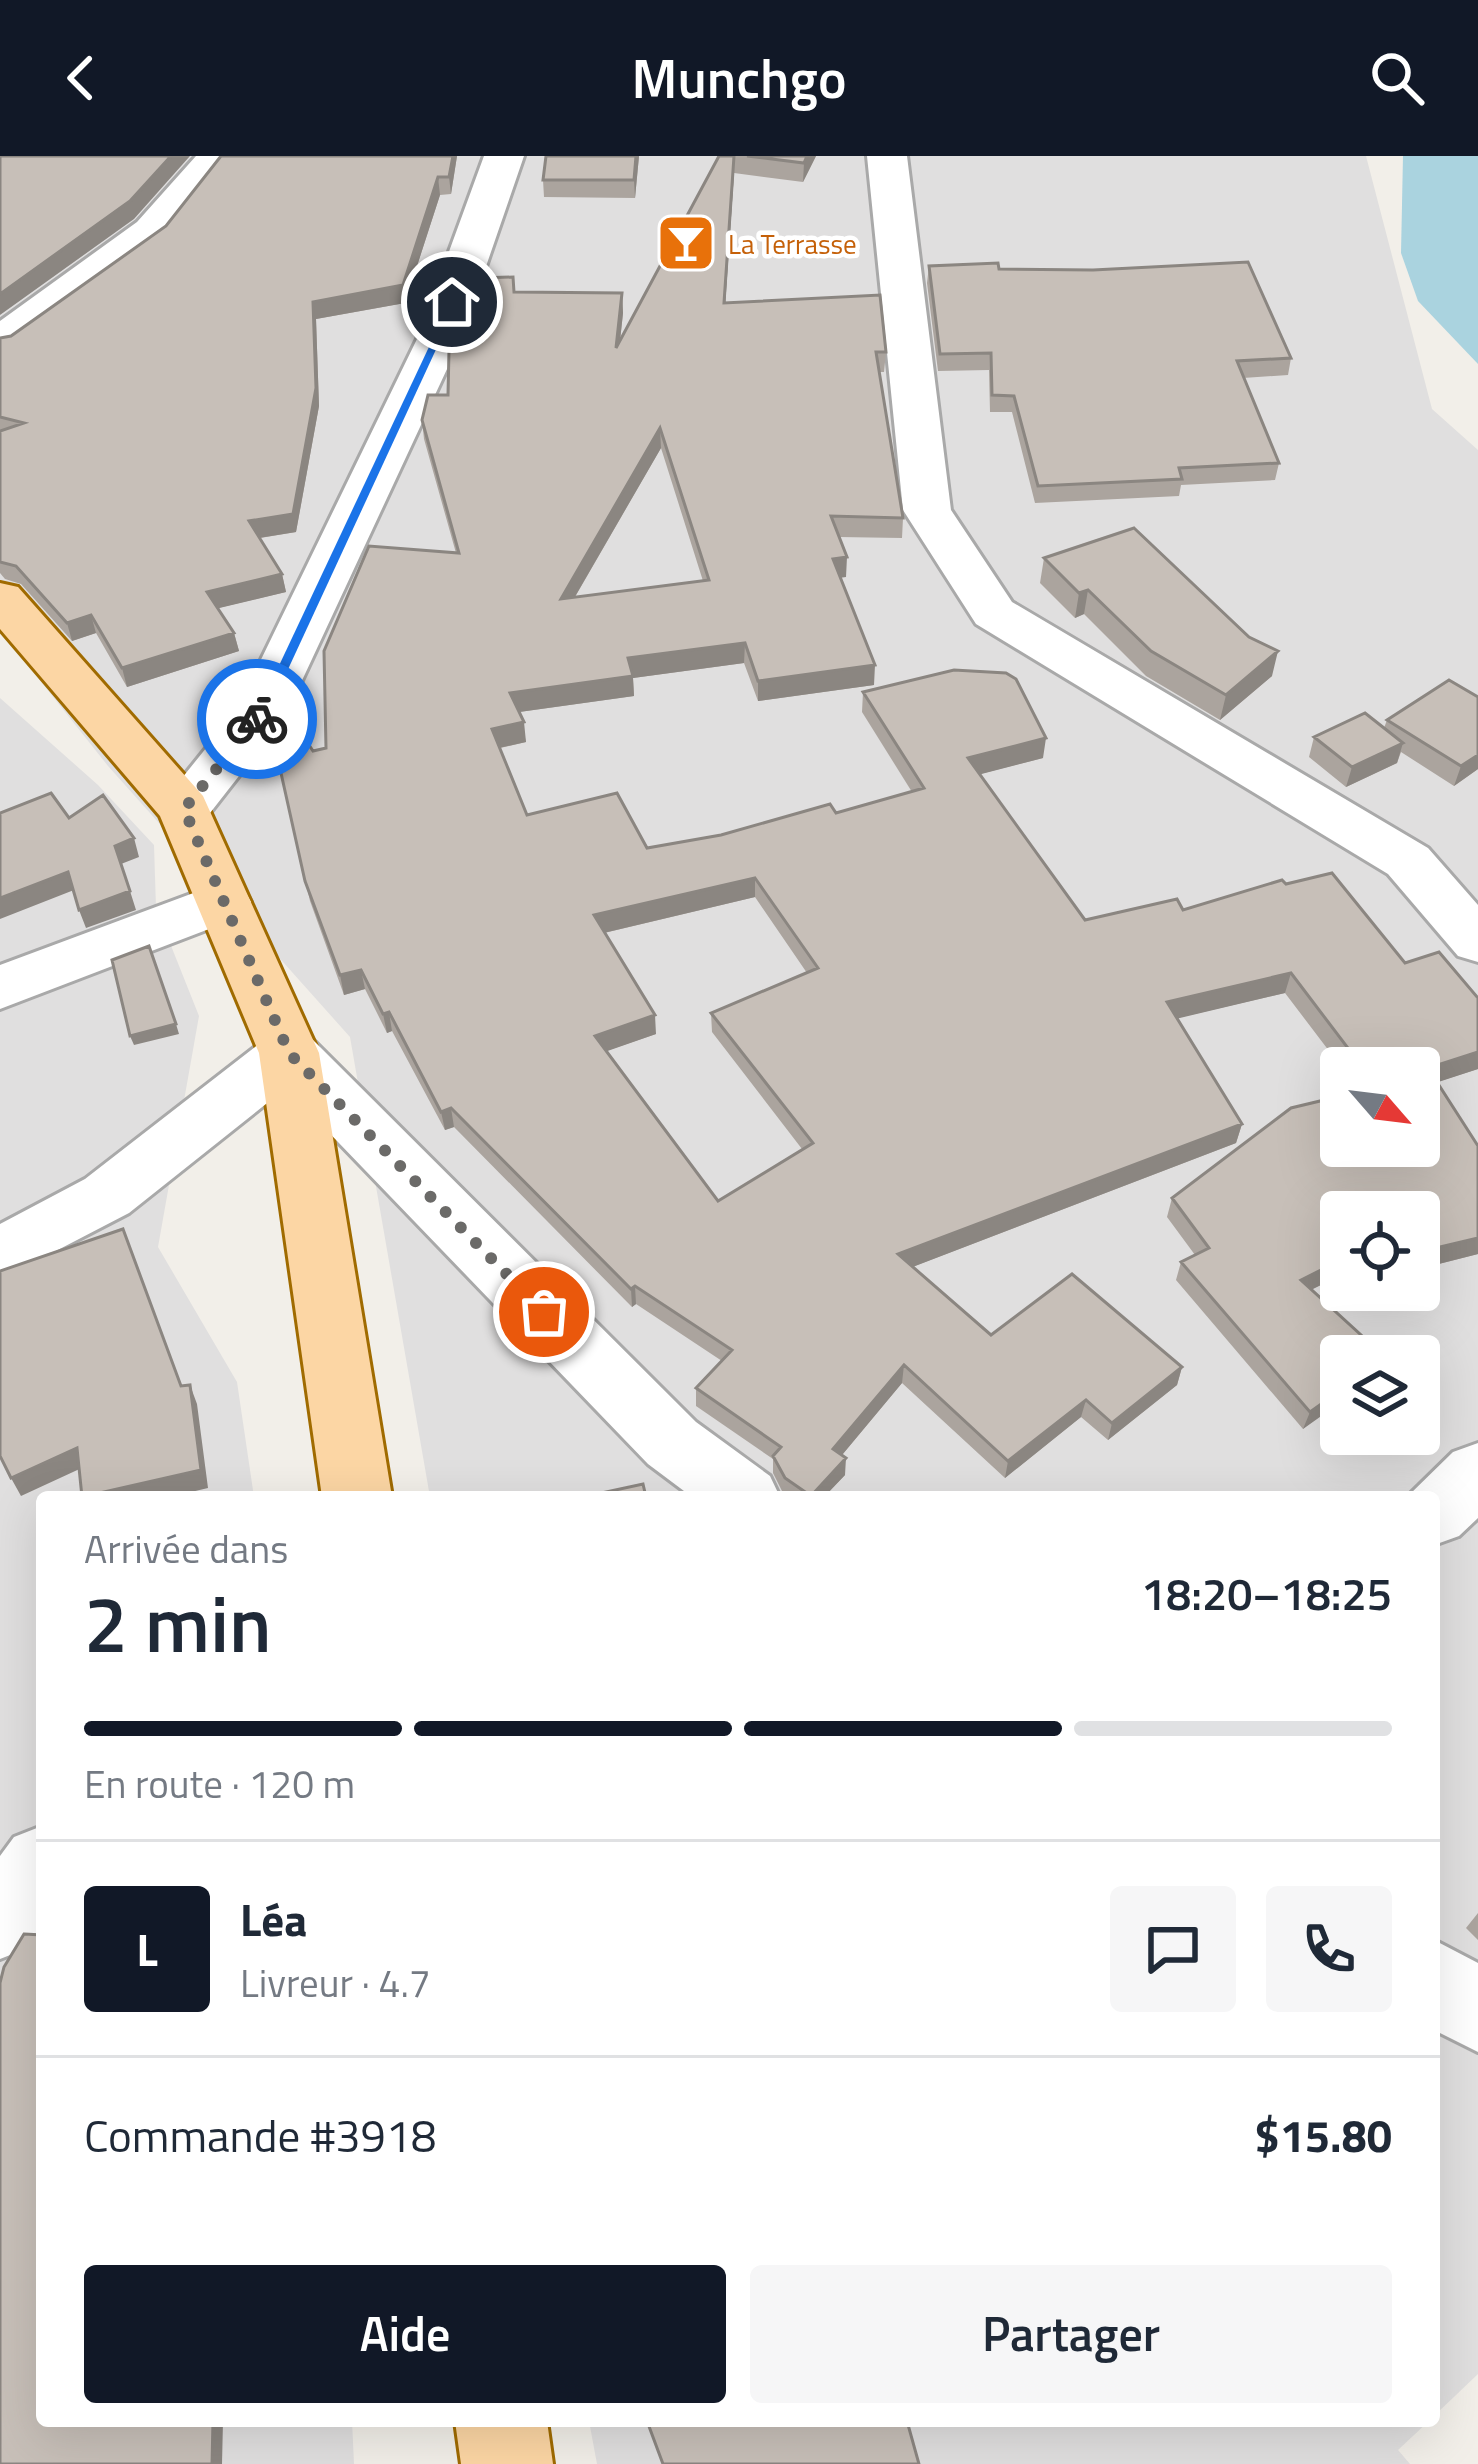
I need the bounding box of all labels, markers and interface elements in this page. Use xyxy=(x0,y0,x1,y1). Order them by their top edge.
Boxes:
text: Munchgo xyxy=(631,37,847,119)
icon: back xyxy=(48,45,114,111)
icon: search xyxy=(1364,45,1430,111)
bar icon: La Terrasse xyxy=(655,212,717,274)
place label: La Terrasse xyxy=(728,223,857,264)
pin xyxy=(401,251,503,353)
icon: home xyxy=(419,269,485,335)
courier xyxy=(197,659,317,779)
icon: bike xyxy=(224,686,290,752)
north arrow xyxy=(1320,1047,1440,1167)
map controls xyxy=(1320,1047,1440,1455)
button: locate xyxy=(1320,1191,1440,1311)
pin xyxy=(493,1261,595,1363)
icon: bag xyxy=(511,1279,577,1345)
button: layers xyxy=(1320,1335,1440,1455)
text: Arrivée dans xyxy=(84,1519,288,1578)
text: 18:20–18:25 xyxy=(1141,1559,1392,1627)
text: 2 min xyxy=(84,1564,272,1682)
text: En route · 120 m xyxy=(84,1754,355,1813)
text: Léa xyxy=(240,1885,307,1953)
button: chat xyxy=(1110,1886,1236,2012)
button: phone xyxy=(1266,1886,1392,2012)
text: L xyxy=(136,1915,158,1983)
text: Livreur · 4.7 xyxy=(240,1953,431,2012)
text: Commande #3918 xyxy=(84,2101,436,2169)
text: $15.80 xyxy=(1254,2101,1392,2169)
button: Aide xyxy=(84,2265,726,2403)
button: Partager xyxy=(750,2265,1392,2403)

